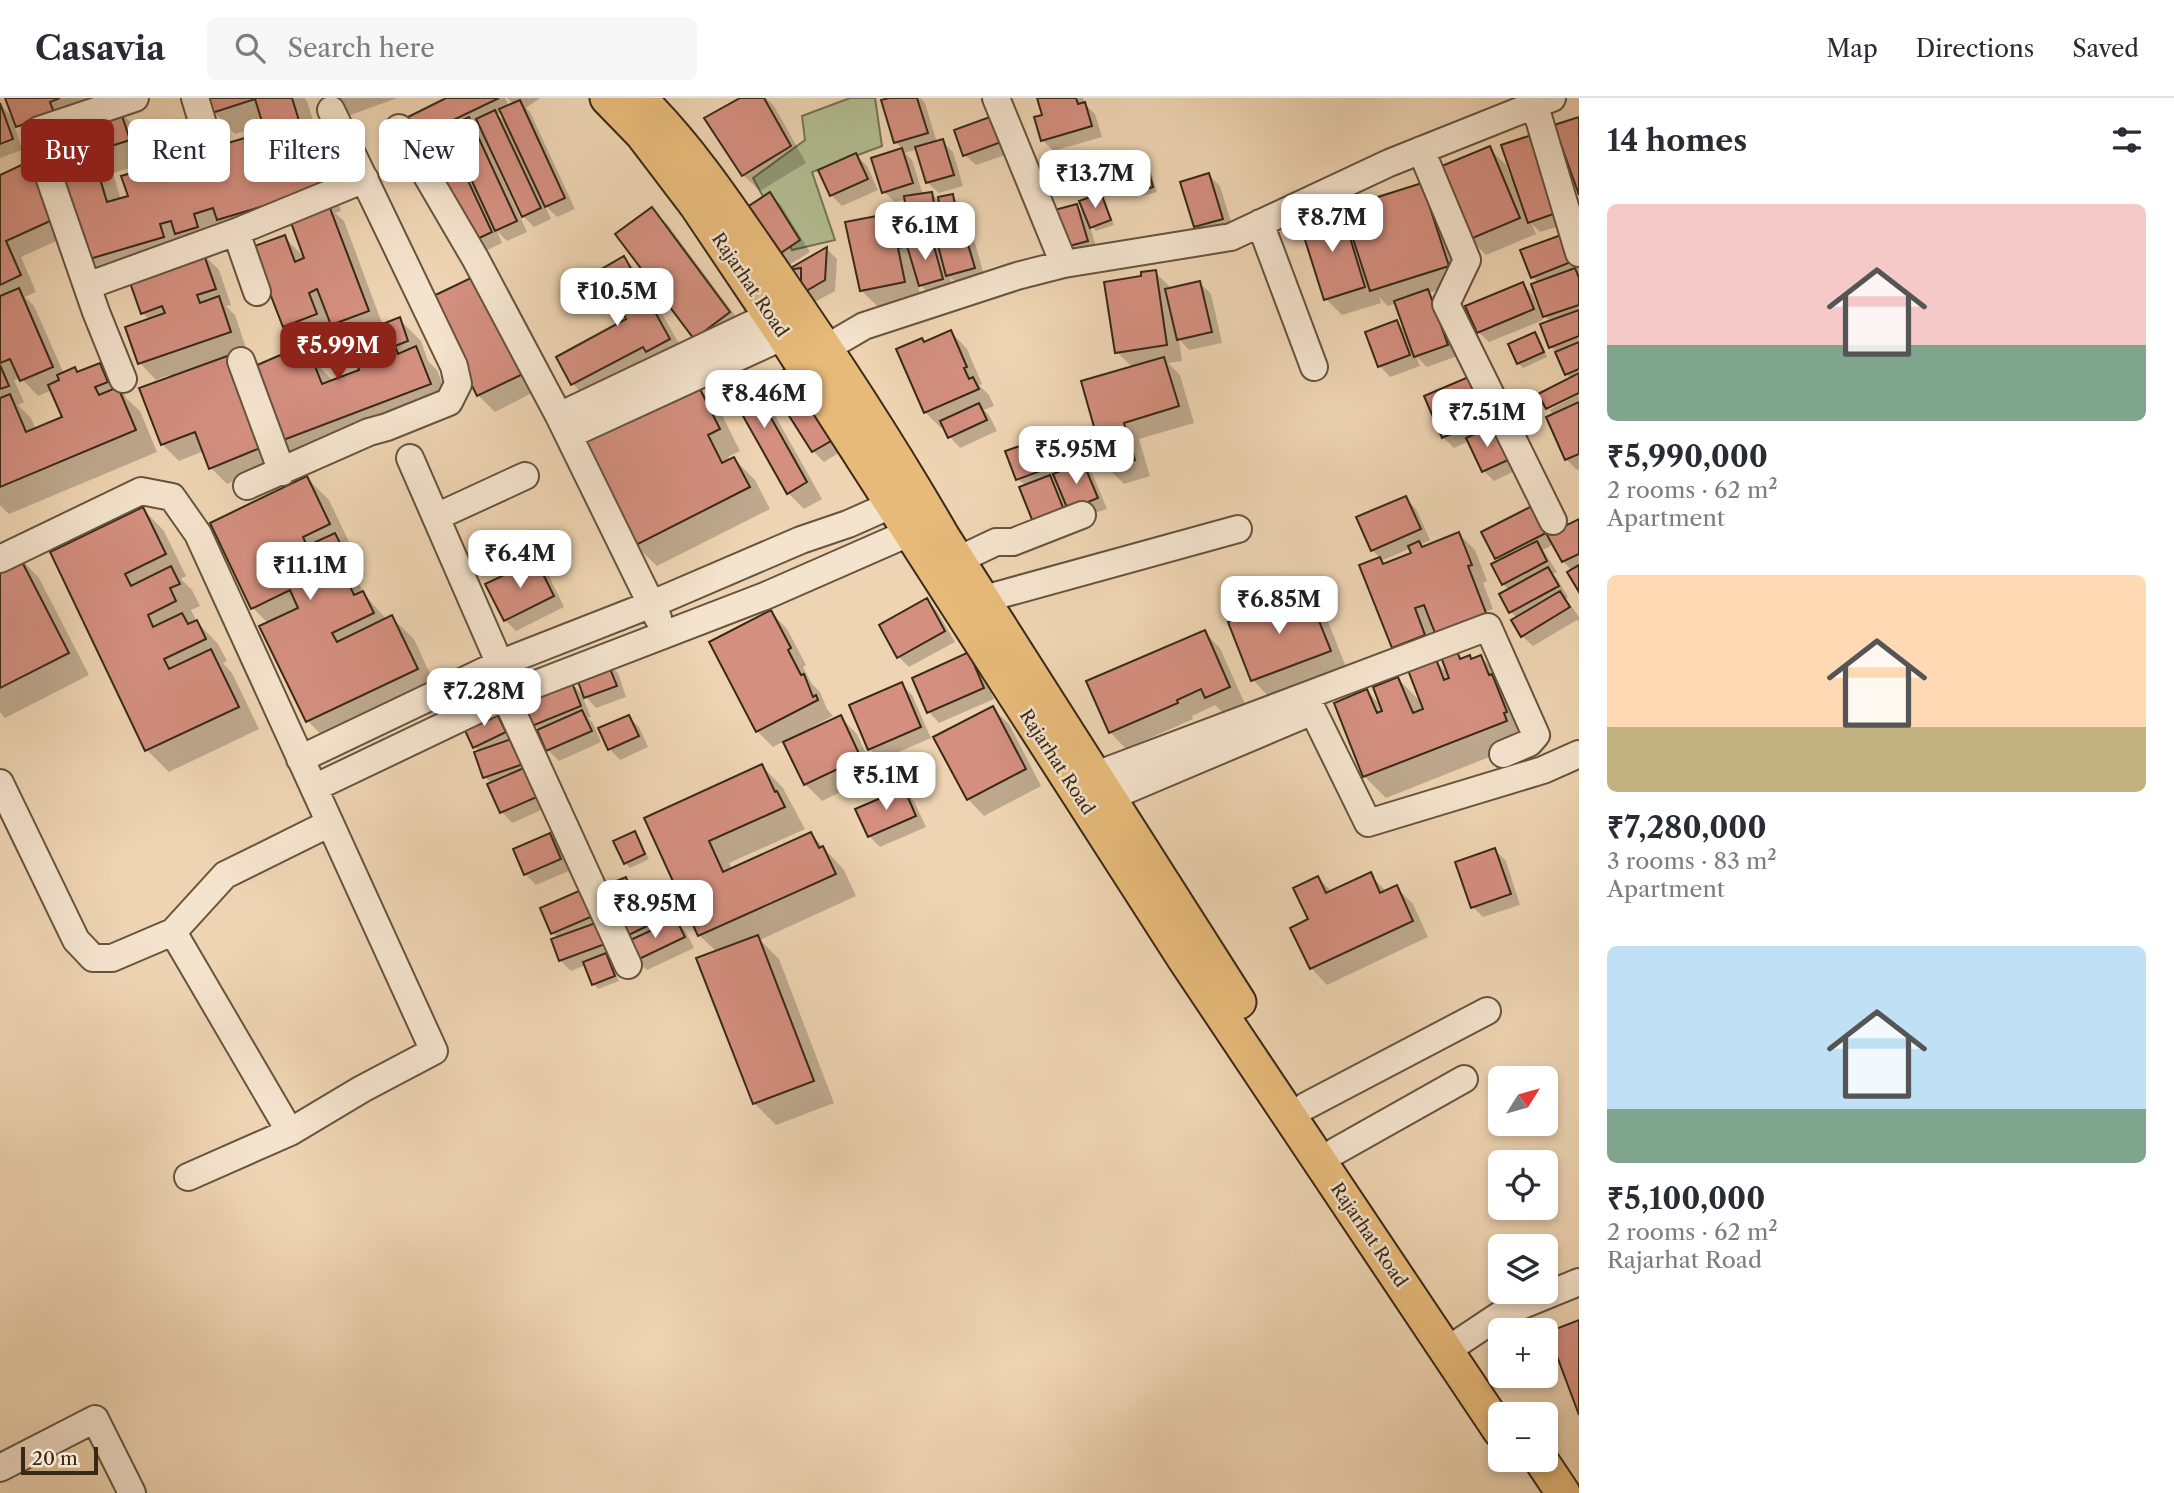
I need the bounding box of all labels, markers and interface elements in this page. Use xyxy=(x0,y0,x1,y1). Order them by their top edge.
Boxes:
search box xyxy=(207,17,697,80)
text: Casavia xyxy=(35,28,165,69)
icon: search xyxy=(231,29,269,67)
text: Search here xyxy=(287,32,435,64)
text: Map xyxy=(1826,34,1878,63)
text: Directions xyxy=(1916,34,2034,63)
text: Saved xyxy=(2072,34,2139,63)
chip: Buy xyxy=(21,119,114,182)
chip: Rent xyxy=(128,119,230,182)
chip: Filters xyxy=(244,119,365,182)
chip: New xyxy=(379,119,479,182)
icon: filters xyxy=(2108,121,2146,159)
text: 14 homes xyxy=(1607,122,1747,159)
pin: ₹13.7M xyxy=(1038,150,1152,210)
text: ₹13.7M xyxy=(1055,159,1135,187)
pin: ₹8.7M xyxy=(1283,194,1381,254)
pin: ₹6.1M xyxy=(876,202,974,262)
text: ₹8.7M xyxy=(1297,203,1367,231)
text: ₹6.1M xyxy=(891,211,959,239)
street label: Rajarhat Road xyxy=(707,229,793,341)
icon: home xyxy=(1814,249,1940,375)
pin: ₹10.5M xyxy=(560,268,674,328)
text: ₹10.5M xyxy=(576,277,658,305)
pin: ₹5.99M xyxy=(281,322,395,382)
text: ₹5.99M xyxy=(296,331,380,359)
pin: ₹8.46M xyxy=(707,370,821,430)
text: ₹8.46M xyxy=(721,379,807,407)
pin: ₹7.51M xyxy=(1430,390,1544,449)
text: ₹7.51M xyxy=(1448,398,1526,426)
pin: ₹5.95M xyxy=(1019,426,1133,486)
text: ₹5.95M xyxy=(1035,435,1117,463)
text: ₹5,990,000 xyxy=(1607,438,1768,475)
text: 2 rooms · 62 m² xyxy=(1607,476,1778,504)
text: Apartment xyxy=(1607,504,1725,532)
pin: ₹6.4M xyxy=(471,531,569,590)
text: ₹6.4M xyxy=(484,539,556,567)
pin: ₹11.1M xyxy=(253,542,367,602)
text: ₹11.1M xyxy=(273,551,348,579)
pin: ₹6.85M xyxy=(1222,576,1336,636)
text: ₹6.85M xyxy=(1237,585,1321,613)
icon: home xyxy=(1814,620,1940,746)
pin: ₹7.28M xyxy=(427,668,541,728)
text: ₹7.28M xyxy=(443,677,525,705)
street label: Rajarhat Road xyxy=(1015,705,1099,819)
pin: ₹5.1M xyxy=(837,752,935,812)
text: ₹5.1M xyxy=(853,761,920,789)
text: ₹7,280,000 xyxy=(1607,809,1767,846)
text: 3 rooms · 83 m² xyxy=(1607,847,1777,875)
text: Apartment xyxy=(1607,875,1725,903)
pin: ₹8.95M xyxy=(598,880,712,940)
text: ₹8.95M xyxy=(613,889,697,917)
icon: home xyxy=(1814,991,1940,1117)
north arrow xyxy=(1488,1066,1558,1136)
map controls xyxy=(1488,1066,1558,1472)
button: locate xyxy=(1488,1150,1558,1220)
street label: Rajarhat Road xyxy=(1326,1179,1412,1291)
text: ₹5,100,000 xyxy=(1607,1180,1765,1217)
text: 2 rooms · 62 m² xyxy=(1607,1218,1778,1246)
button: layers xyxy=(1488,1234,1558,1304)
text: Rajarhat Road xyxy=(1607,1246,1762,1274)
button: + xyxy=(1488,1318,1558,1388)
button: − xyxy=(1488,1402,1558,1472)
scale bar xyxy=(21,1444,98,1476)
text: 20 m xyxy=(32,1447,78,1470)

